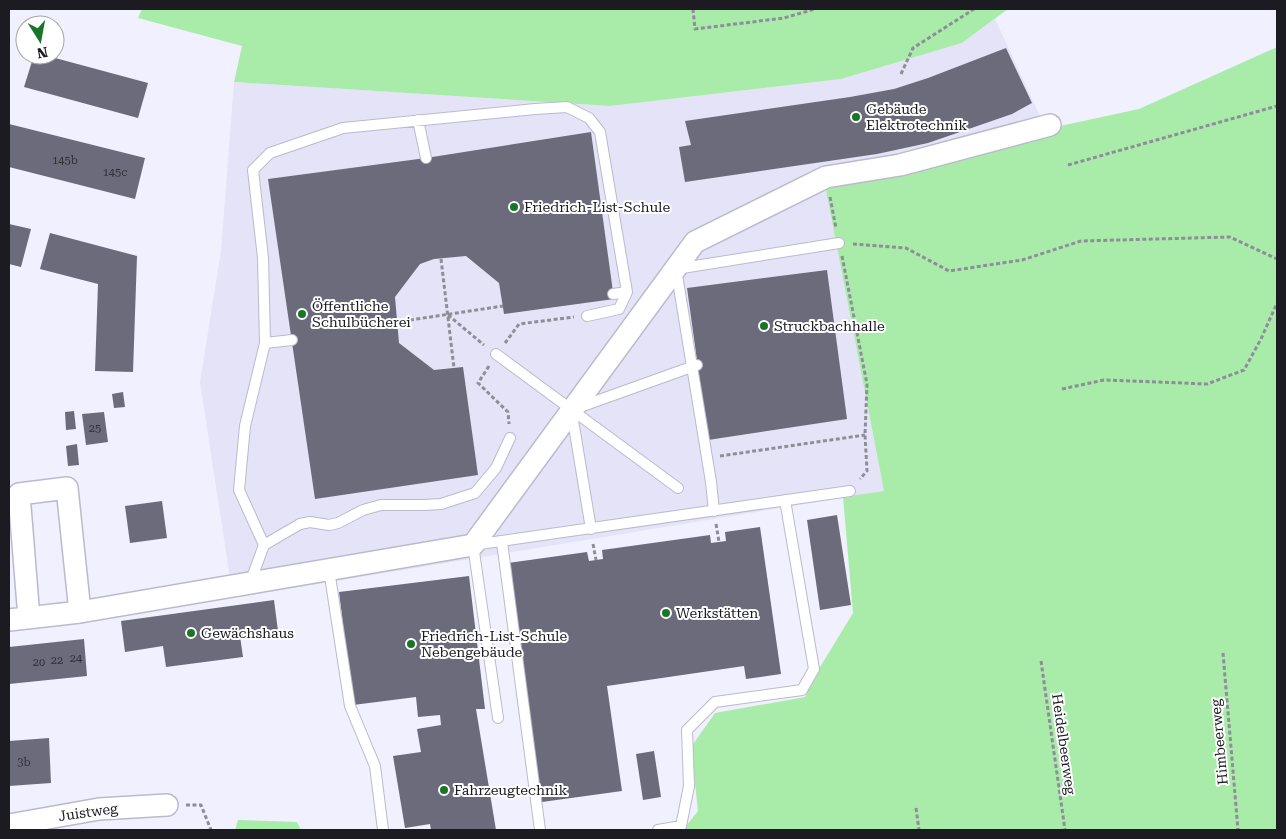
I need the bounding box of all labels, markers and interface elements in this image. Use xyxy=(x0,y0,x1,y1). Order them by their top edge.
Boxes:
north arrow xyxy=(15,15,65,65)
text: N xyxy=(35,44,49,62)
place label: Gebäude Elektrotechnik xyxy=(866,101,967,133)
marker: Gebäude Elektrotechnik xyxy=(850,111,862,123)
house number: 145b xyxy=(52,154,78,167)
house number: 145c xyxy=(103,166,127,179)
place label: Friedrich-List-Schule xyxy=(524,199,670,215)
marker: Friedrich-List-Schule xyxy=(508,201,520,213)
place label: Öffentliche Schulbücherei xyxy=(312,298,411,330)
marker: Öffentliche Schulbücherei xyxy=(296,308,308,320)
place label: Struckbachhalle xyxy=(774,318,885,334)
marker: Struckbachhalle xyxy=(758,320,770,332)
house number: 25 xyxy=(89,422,101,435)
place label: Werkstätten xyxy=(676,605,758,621)
marker: Werkstätten xyxy=(660,607,672,619)
place label: Gewächshaus xyxy=(201,625,294,641)
marker: Gewächshaus xyxy=(185,627,197,639)
place label: Friedrich-List-Schule Nebengebäude xyxy=(421,628,567,660)
marker: Friedrich-List-Schule Nebengebäude xyxy=(405,638,417,650)
house number: 24 xyxy=(70,652,83,665)
house number: 22 xyxy=(51,654,63,667)
house number: 20 xyxy=(33,656,45,669)
street label: Heidelbeerweg xyxy=(1049,692,1079,796)
street label: Himbeerweg xyxy=(1207,698,1231,786)
house number: 3b xyxy=(17,756,31,769)
place label: Fahrzeugtechnik xyxy=(454,782,567,798)
marker: Fahrzeugtechnik xyxy=(438,784,450,796)
street label: Juistweg xyxy=(57,800,119,824)

